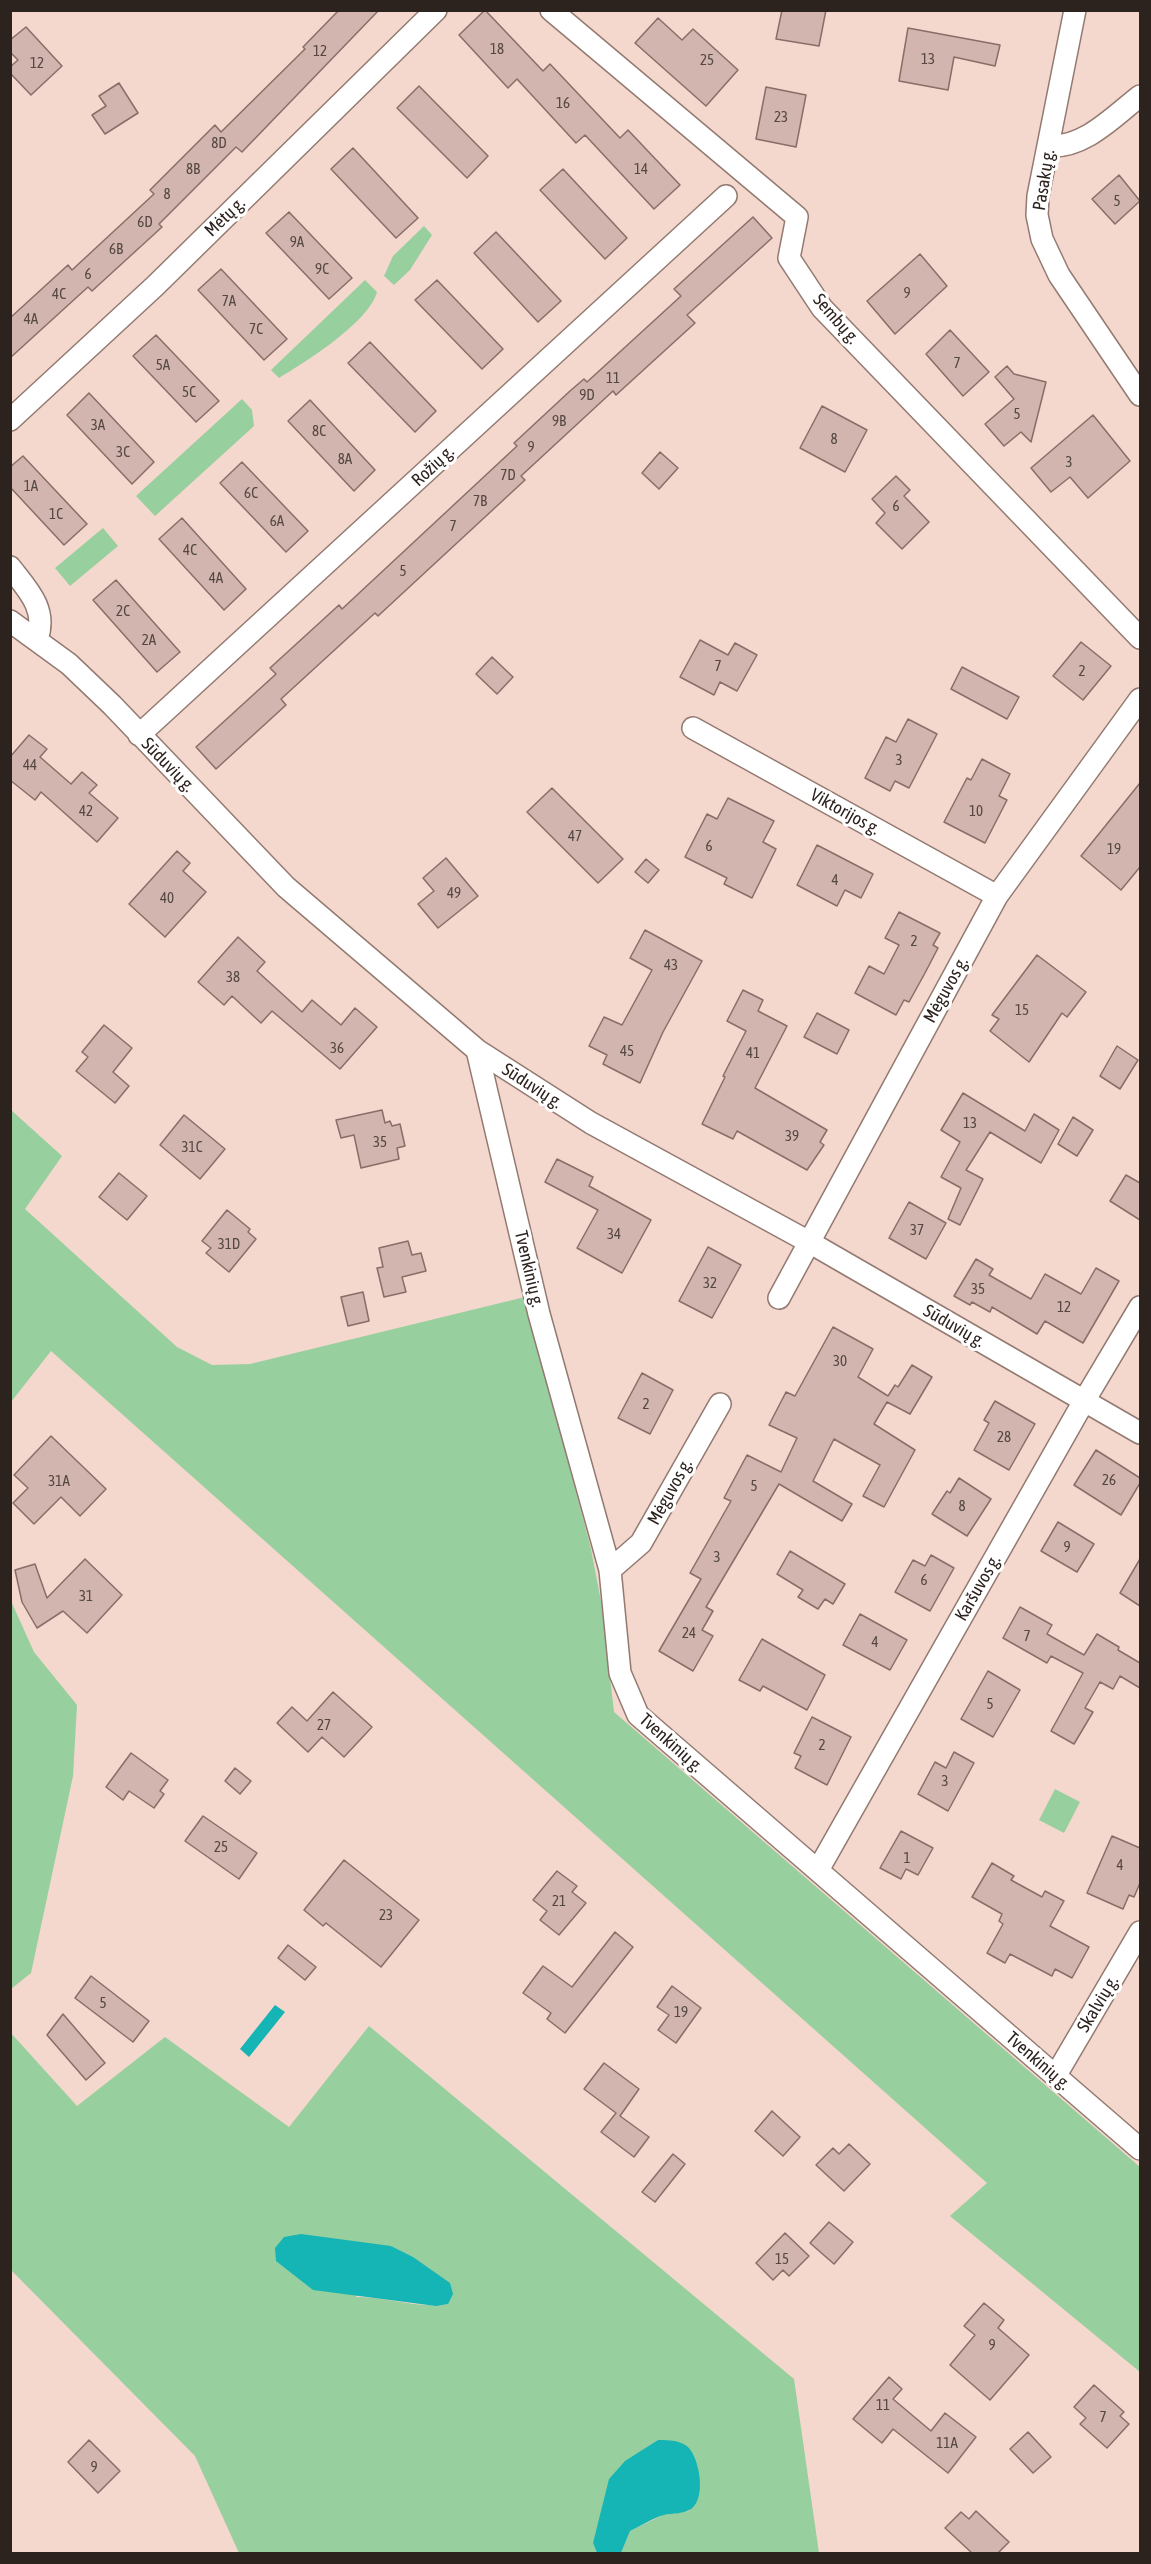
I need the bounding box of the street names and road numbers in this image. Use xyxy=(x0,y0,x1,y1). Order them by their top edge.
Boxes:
street label: Pasakų g. xyxy=(1029,148,1059,212)
street label: Mėtų g. xyxy=(200,193,250,241)
street label: Sembų g. xyxy=(808,290,864,348)
street label: Rožių g. xyxy=(407,441,459,491)
street label: Sūduvių g. xyxy=(137,733,199,797)
street label: Viktorijos g. xyxy=(806,784,884,840)
street label: Mėguvos g. xyxy=(919,953,973,1027)
street label: Sūduvių g. xyxy=(498,1059,566,1113)
street label: Tvenkinių g. xyxy=(510,1229,548,1309)
street label: Sūduvių g. xyxy=(920,1300,988,1352)
street label: Mėguvos g. xyxy=(643,1455,697,1529)
street label: Karšuvos g. xyxy=(950,1551,1006,1625)
street label: Tvenkinių g. xyxy=(635,1709,707,1777)
street label: Skalvių g. xyxy=(1073,1972,1123,2036)
street label: Tvenkinių g. xyxy=(1002,2027,1074,2095)

